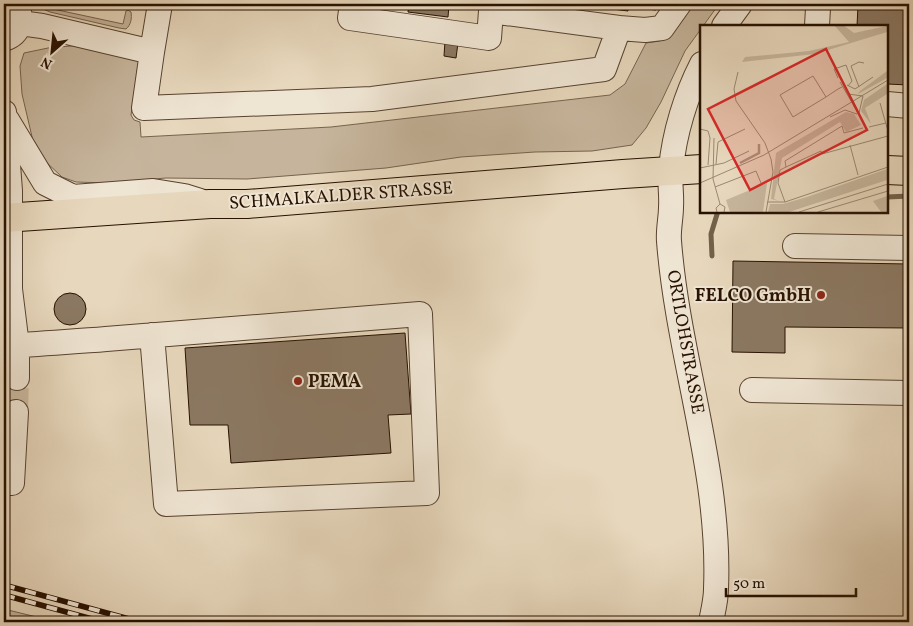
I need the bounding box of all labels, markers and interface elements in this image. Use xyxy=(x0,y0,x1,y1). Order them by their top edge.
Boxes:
inset map xyxy=(700,25,888,212)
north arrow xyxy=(28,28,78,78)
text: N xyxy=(38,51,56,73)
street label: SCHMALKALDER STRASSE xyxy=(228,176,454,217)
street label: ORTLOHSTRASSE xyxy=(660,268,710,417)
place label: FELCO GmbH xyxy=(695,284,811,309)
marker: FELCO GmbH xyxy=(815,289,827,301)
place label: PEMA xyxy=(308,370,361,395)
marker: PEMA xyxy=(292,375,304,387)
scale bar xyxy=(726,566,856,598)
text: 50 m xyxy=(733,574,765,595)

